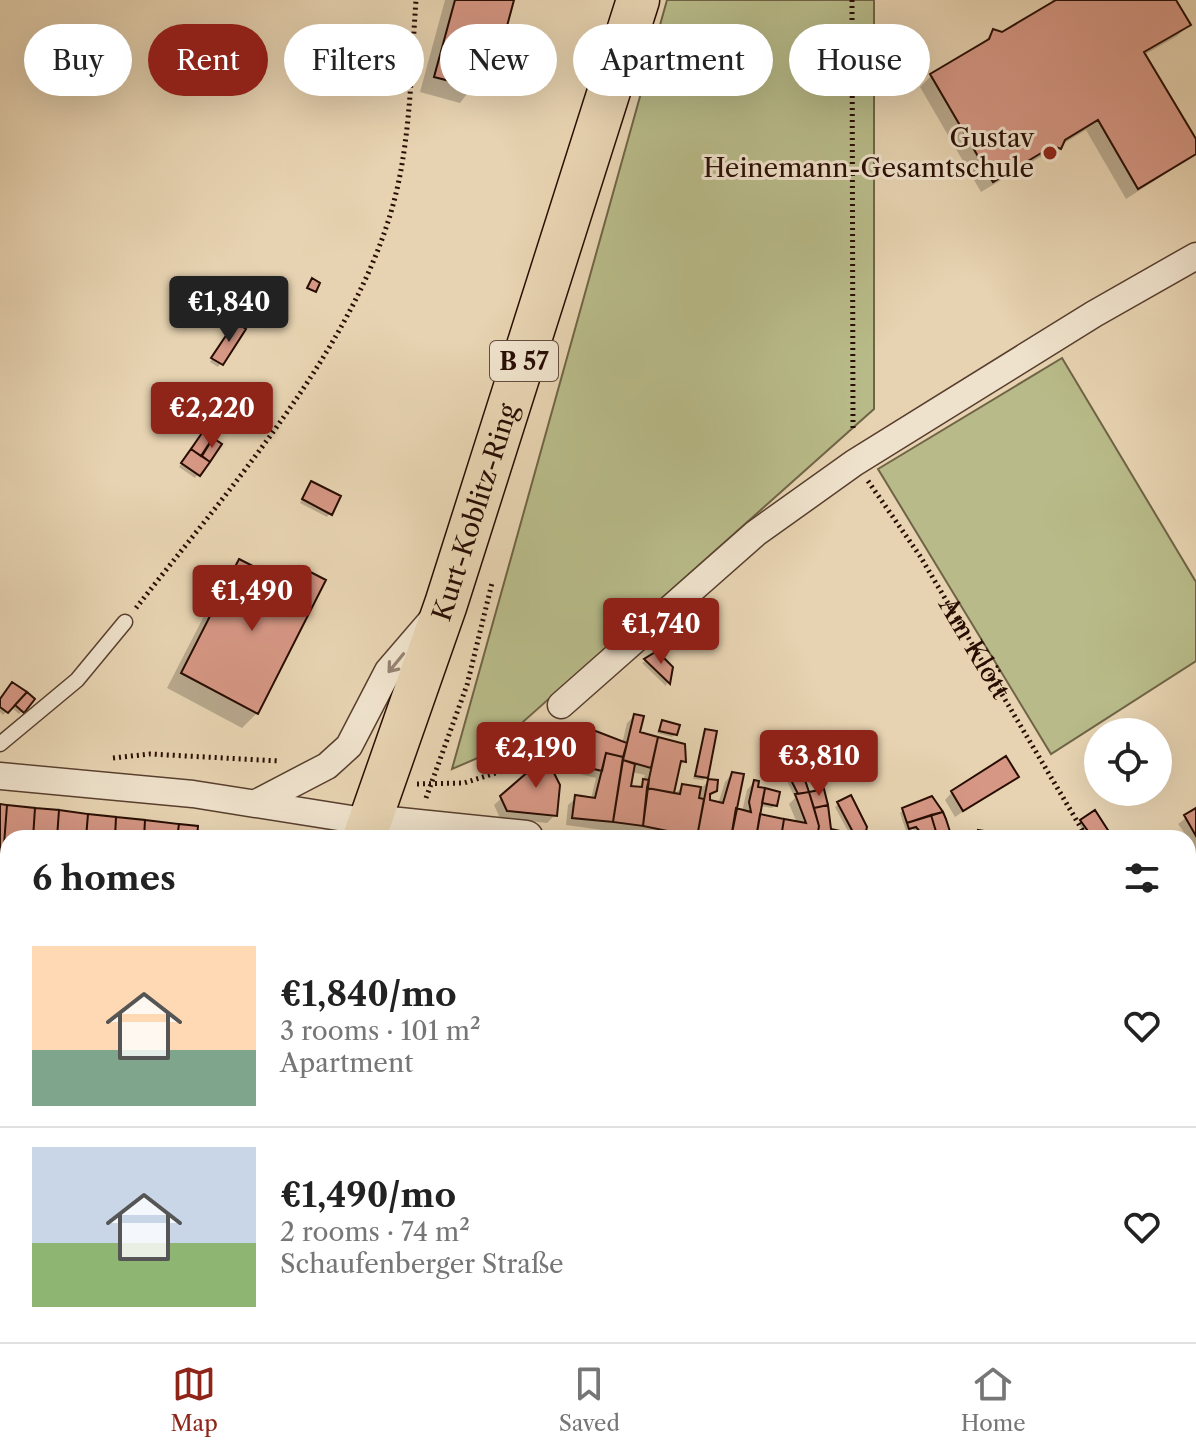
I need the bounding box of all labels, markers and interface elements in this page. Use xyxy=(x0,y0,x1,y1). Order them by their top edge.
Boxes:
chip: Buy xyxy=(24,24,132,96)
chip: Rent xyxy=(148,24,268,96)
chip: Filters xyxy=(284,24,424,96)
chip: New xyxy=(440,24,557,96)
chip: Apartment xyxy=(573,24,773,96)
chip: House xyxy=(789,24,930,96)
place label: Gustav Heinemann-Gesamtschule xyxy=(703,122,1035,184)
marker: Gustav Heinemann-Gesamtschule xyxy=(1041,144,1059,162)
pin: €1,840 xyxy=(164,276,294,344)
text: €1,840 xyxy=(187,286,271,318)
road number: B 57 xyxy=(490,341,558,381)
pin: €2,220 xyxy=(147,382,277,450)
text: €2,220 xyxy=(169,392,255,424)
street label: Kurt-Koblitz-Ring xyxy=(425,400,525,625)
pin: €1,490 xyxy=(187,565,317,633)
text: €1,490 xyxy=(211,575,293,607)
street label: Am Klött xyxy=(931,590,1017,705)
pin: €1,740 xyxy=(596,598,726,666)
text: €1,740 xyxy=(621,608,701,640)
one-way arrow xyxy=(387,652,404,673)
map controls xyxy=(1084,718,1172,806)
button: locate xyxy=(1084,718,1172,806)
pin: €2,190 xyxy=(471,722,601,790)
pin: €3,810 xyxy=(754,730,884,798)
text: €2,190 xyxy=(495,732,577,764)
text: €3,810 xyxy=(778,740,860,772)
icon: filters xyxy=(1120,856,1164,900)
text: 6 homes xyxy=(32,857,176,899)
text: €1,840/mo xyxy=(280,973,457,1015)
icon: home xyxy=(96,978,192,1074)
icon: heart xyxy=(1120,1004,1164,1048)
text: 3 rooms · 101 m² xyxy=(280,1015,481,1047)
text: Apartment xyxy=(280,1047,413,1079)
text: €1,490/mo xyxy=(280,1174,456,1216)
icon: home xyxy=(96,1179,192,1275)
icon: heart xyxy=(1120,1205,1164,1249)
text: 2 rooms · 74 m² xyxy=(280,1216,470,1248)
text: Schaufenberger Straße xyxy=(280,1248,564,1280)
tab: Map xyxy=(171,1362,218,1437)
tab: Saved xyxy=(559,1362,620,1437)
tab: Home xyxy=(961,1362,1025,1437)

